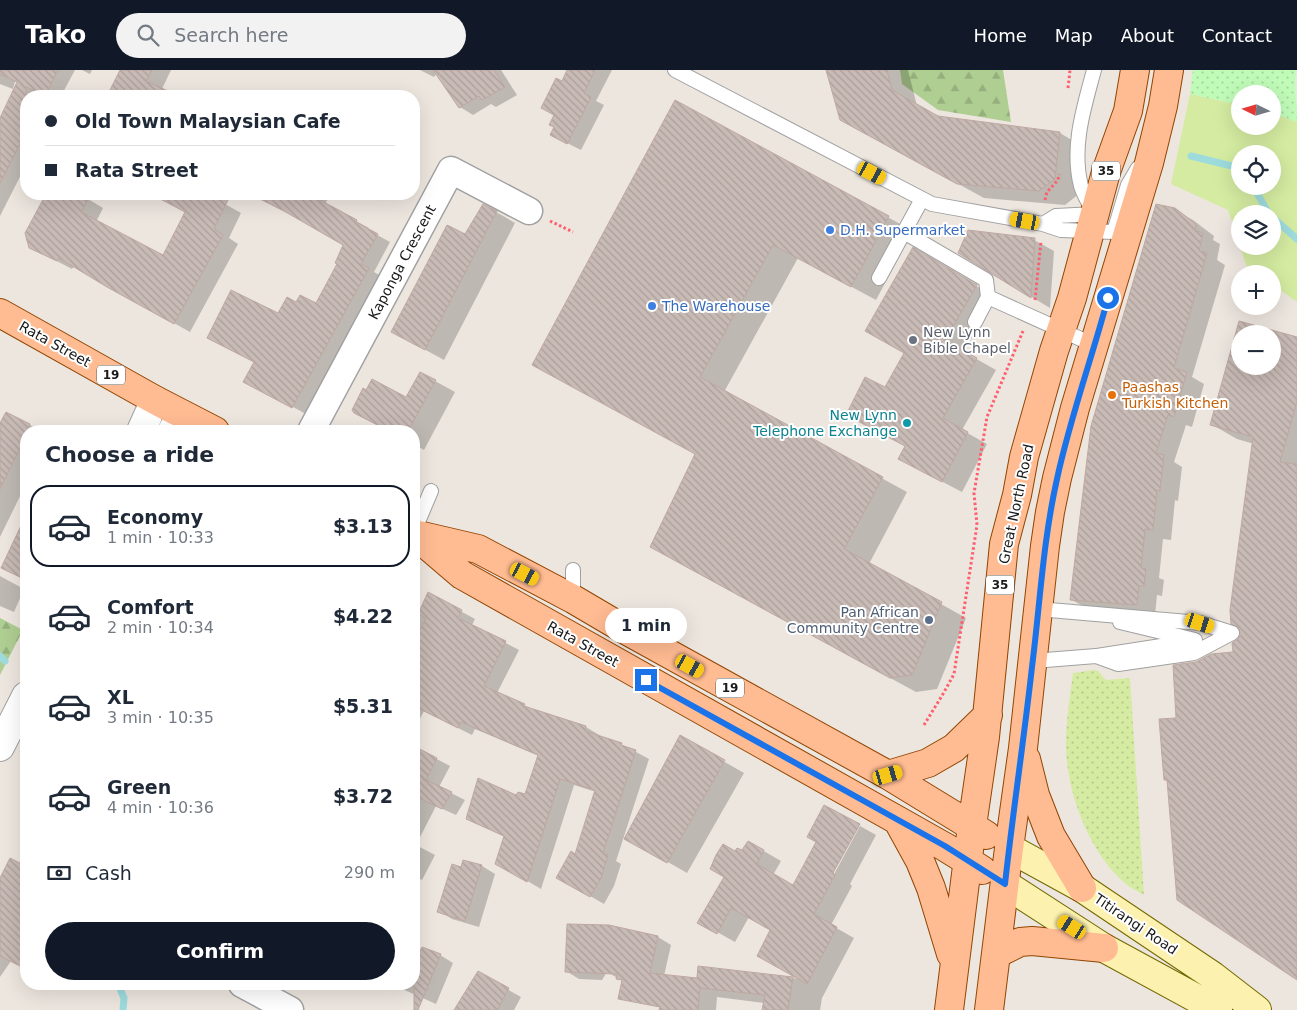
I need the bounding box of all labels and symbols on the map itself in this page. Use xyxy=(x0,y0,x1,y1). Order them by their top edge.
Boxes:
north arrow xyxy=(1231,85,1281,135)
car xyxy=(855,159,888,187)
road number: 35 xyxy=(1092,162,1120,180)
street label: Kaponga Crescent xyxy=(365,201,439,322)
car xyxy=(1008,211,1041,231)
place label: D.H. Supermarket xyxy=(840,222,965,238)
marker: D.H. Supermarket xyxy=(824,224,836,236)
route start xyxy=(1097,287,1119,309)
place label: The Warehouse xyxy=(661,298,770,314)
marker: The Warehouse xyxy=(646,300,658,312)
street label: Rata Street xyxy=(17,318,94,370)
place label: New Lynn Bible Chapel xyxy=(923,324,1011,356)
marker: New Lynn Bible Chapel xyxy=(907,334,919,346)
road number: 19 xyxy=(97,366,125,384)
place label: Paashas Turkish Kitchen xyxy=(1121,379,1228,411)
marker: Paashas Turkish Kitchen xyxy=(1106,389,1118,401)
place label: New Lynn Telephone Exchange xyxy=(752,407,897,439)
marker: New Lynn Telephone Exchange xyxy=(901,417,913,429)
street label: Great North Road xyxy=(995,443,1037,565)
car xyxy=(508,561,541,587)
road number: 35 xyxy=(986,576,1014,594)
place label: Pan African Community Centre xyxy=(787,604,919,636)
callout: 1 min xyxy=(605,608,687,642)
car xyxy=(1183,611,1216,635)
marker: Pan African Community Centre xyxy=(923,614,935,626)
street label: Rata Street xyxy=(545,618,622,670)
car xyxy=(673,652,706,680)
route end xyxy=(635,669,657,691)
road number: 19 xyxy=(716,678,744,698)
car xyxy=(871,764,904,786)
street label: Titirangi Road xyxy=(1091,890,1181,958)
car xyxy=(1055,913,1088,941)

